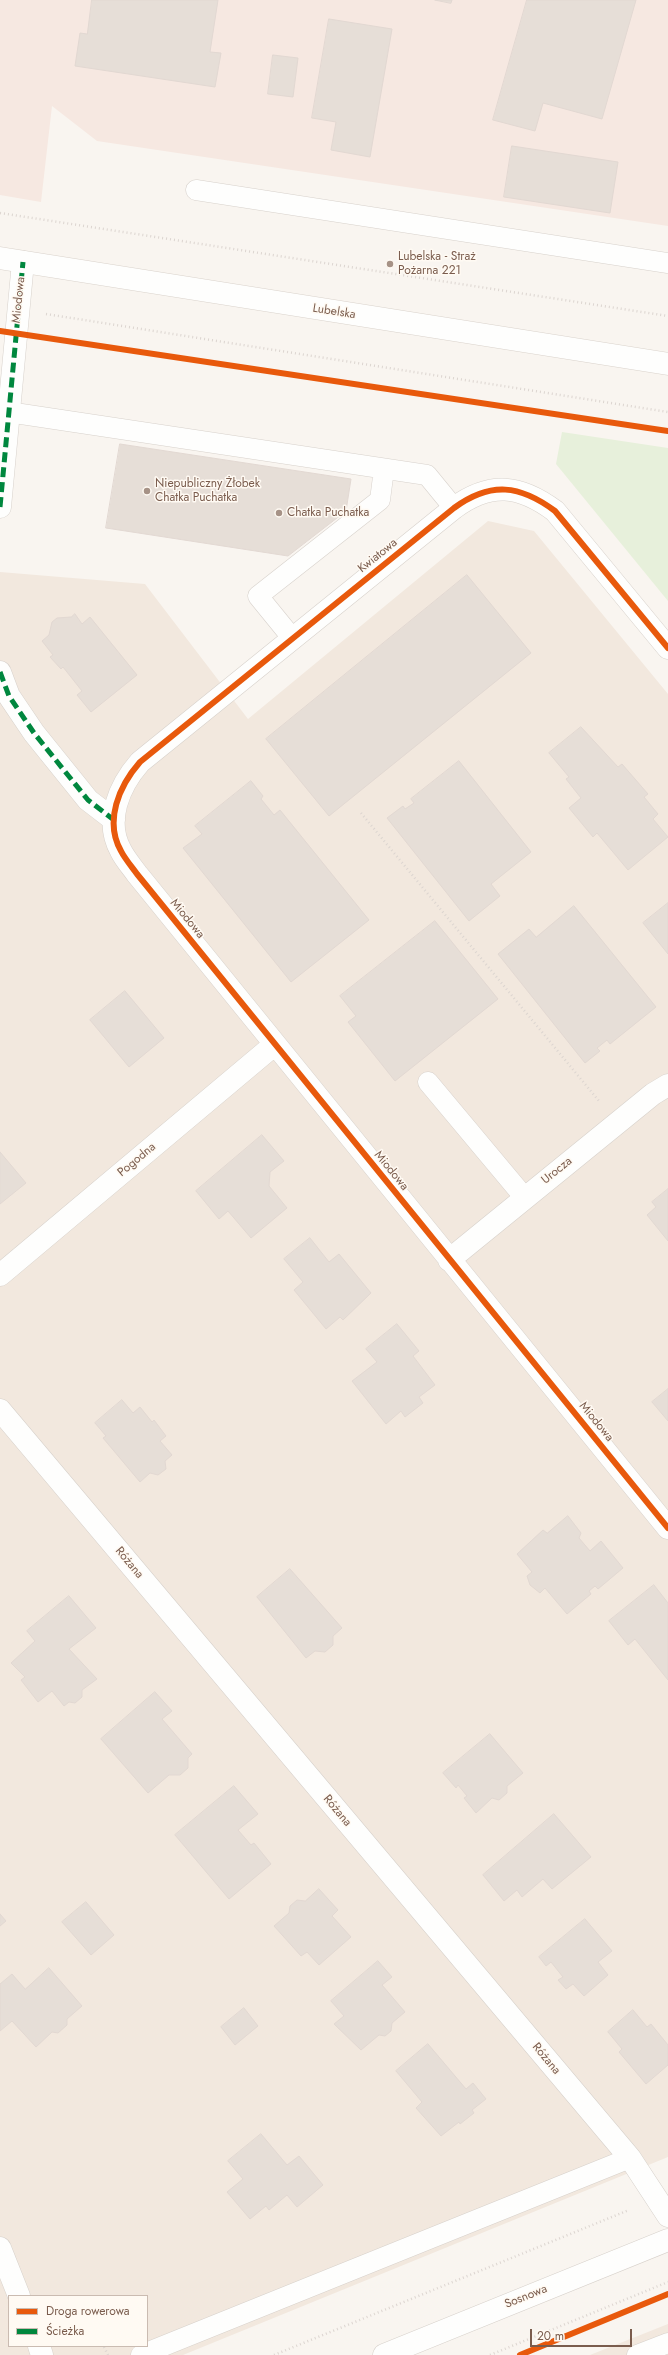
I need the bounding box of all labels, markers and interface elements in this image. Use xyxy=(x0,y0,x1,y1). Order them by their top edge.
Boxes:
place label: Lubelska - Straż Pożarna 221 xyxy=(398,250,476,278)
marker: Lubelska - Straż Pożarna 221 xyxy=(385,259,395,269)
street label: Miodowa xyxy=(9,276,29,324)
street label: Lubelska xyxy=(312,302,356,322)
place label: Niepubliczny Żłobek Chatka Puchatka xyxy=(155,477,260,505)
marker: Niepubliczny Żłobek Chatka Puchatka xyxy=(142,486,152,496)
place label: Chatka Puchatka xyxy=(287,506,369,520)
marker: Chatka Puchatka xyxy=(274,508,284,518)
street label: Kwiatowa xyxy=(355,536,401,576)
street label: Miodowa xyxy=(167,896,207,942)
street label: Pogodna xyxy=(115,1140,159,1180)
street label: Miodowa xyxy=(371,1148,411,1194)
street label: Urocza xyxy=(539,1154,575,1188)
street label: Miodowa xyxy=(576,1399,616,1445)
street label: Różana xyxy=(112,1544,146,1582)
street label: Różana xyxy=(320,1792,354,1830)
street label: Różana xyxy=(529,2040,563,2078)
street label: Sosnowa xyxy=(503,2282,549,2312)
legend xyxy=(8,2295,148,2347)
text: Droga rowerowa xyxy=(46,2302,130,2320)
scale bar xyxy=(532,2321,634,2347)
text: Ścieżka xyxy=(46,2322,84,2340)
text: 20 m xyxy=(537,2327,564,2345)

